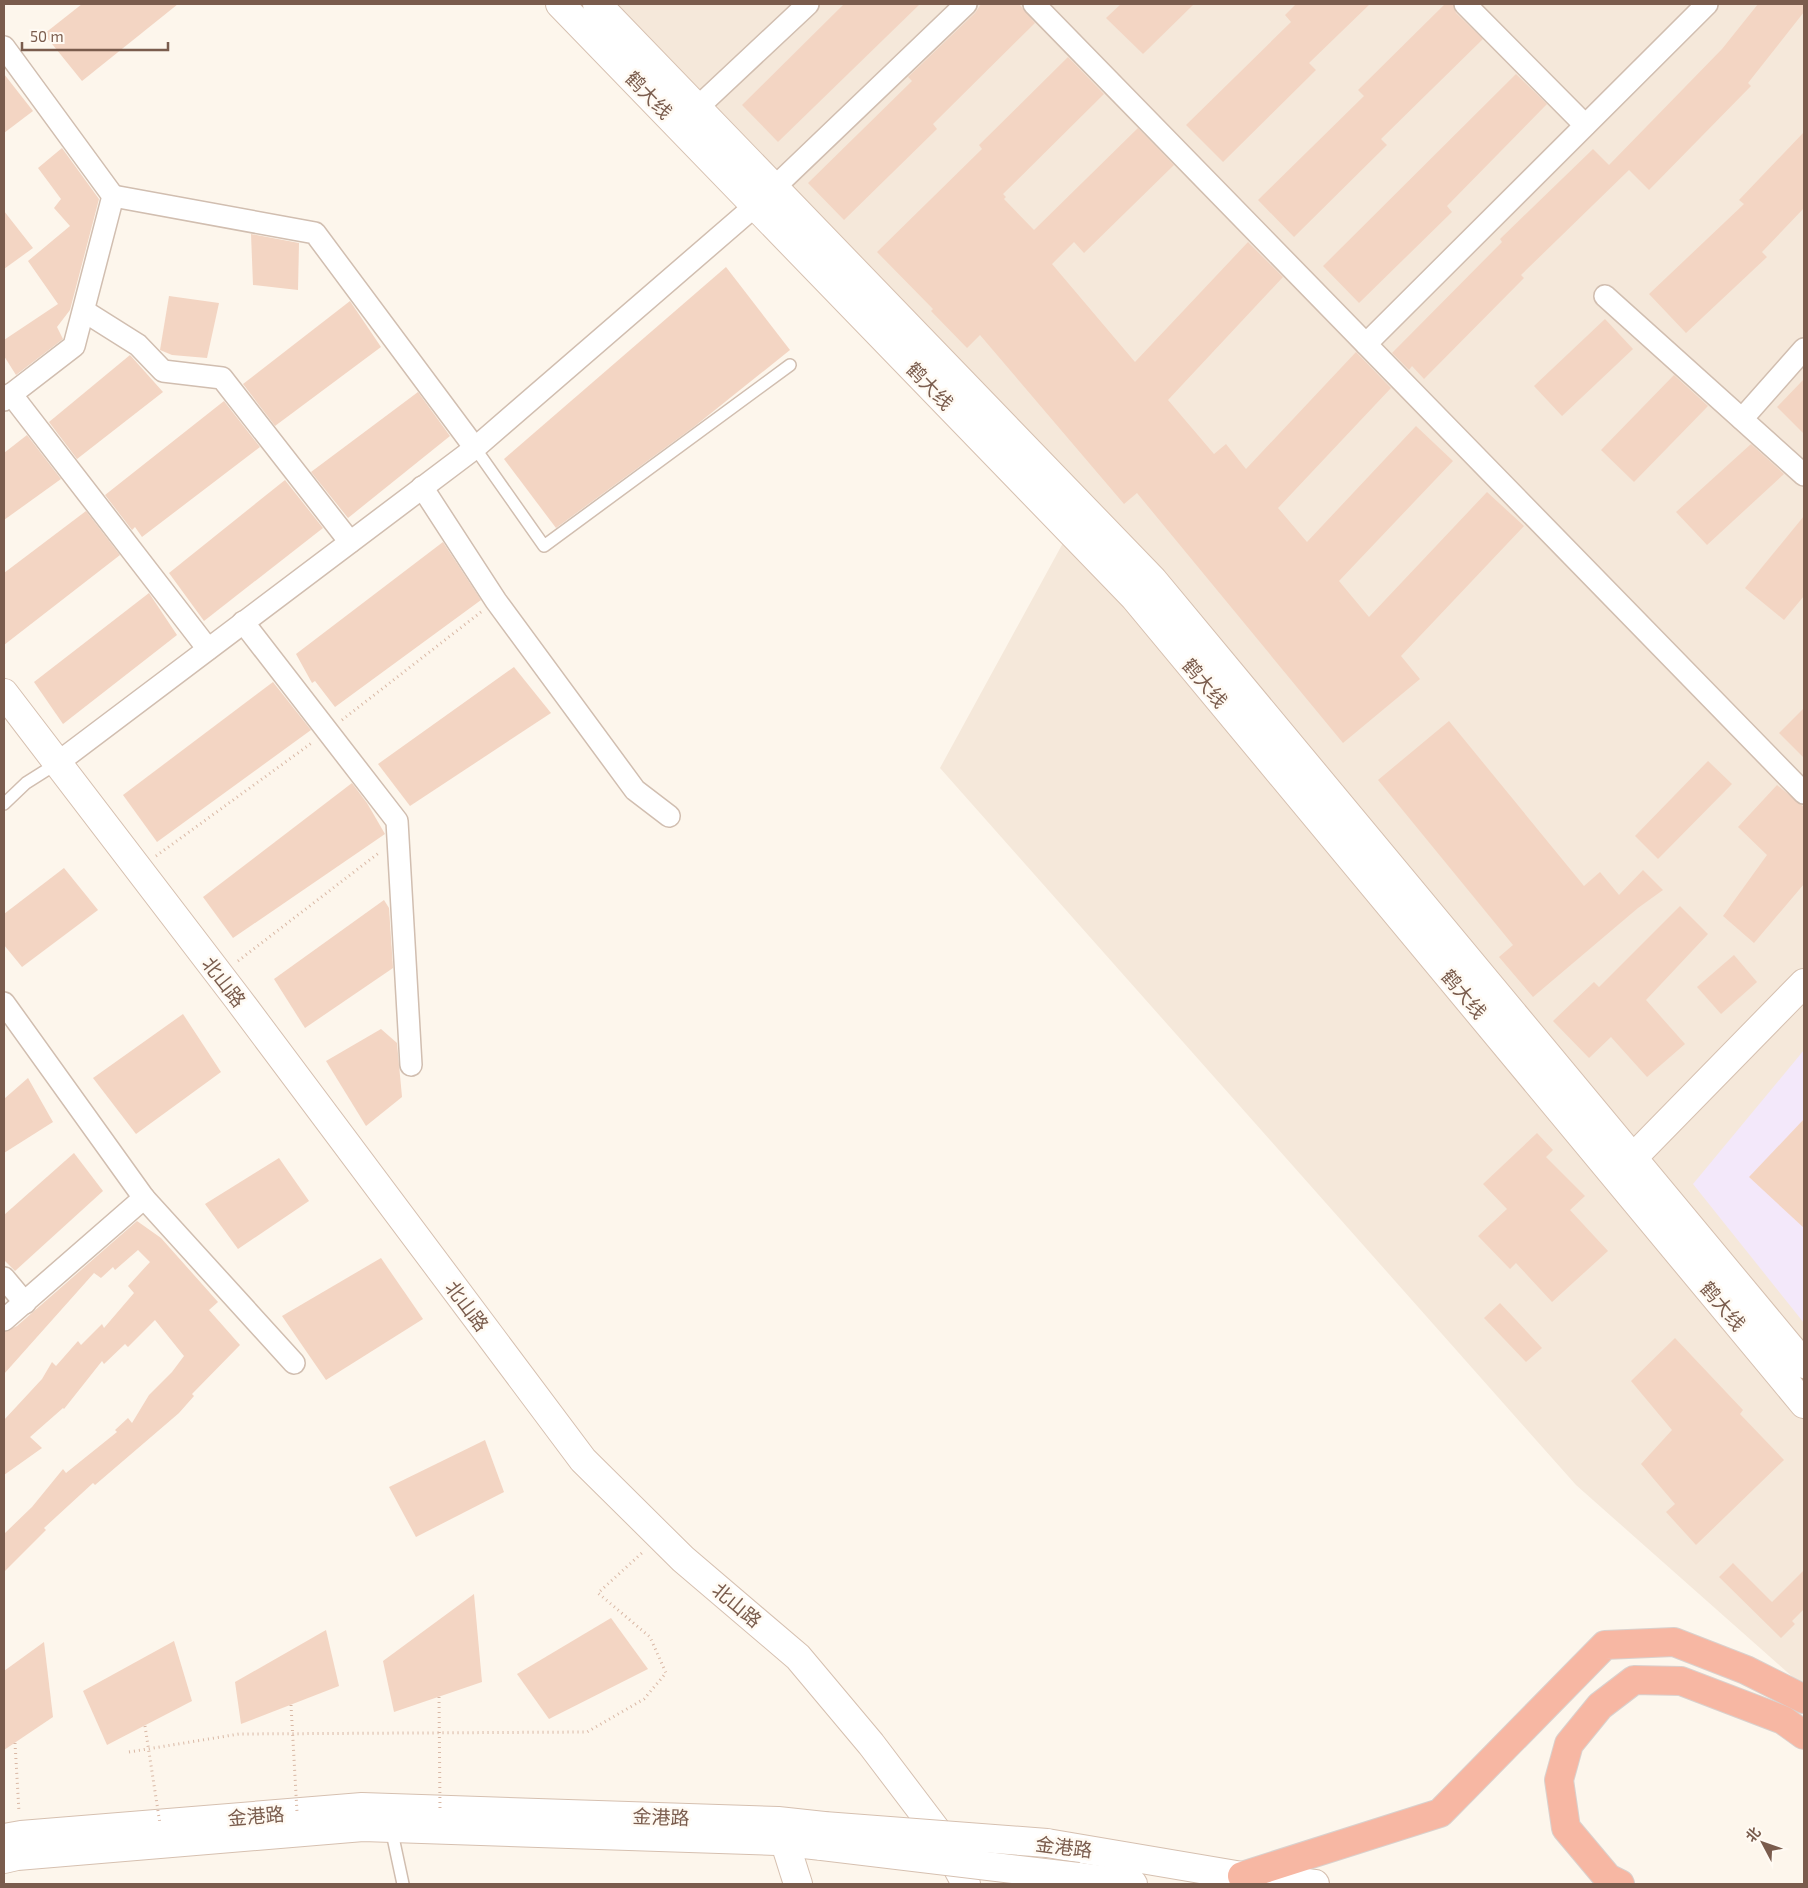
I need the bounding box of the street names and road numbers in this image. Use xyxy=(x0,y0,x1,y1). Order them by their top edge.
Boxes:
street label: 鹤大线 xyxy=(621,66,677,123)
street label: 鹤大线 xyxy=(902,357,958,414)
street label: 鹤大线 xyxy=(1178,653,1233,712)
street label: 北山路 xyxy=(198,952,251,1011)
street label: 鹤大线 xyxy=(1437,964,1492,1023)
street label: 北山路 xyxy=(441,1276,494,1335)
street label: 鹤大线 xyxy=(1696,1276,1751,1335)
street label: 北山路 xyxy=(708,1577,767,1632)
street label: 金港路 xyxy=(227,1802,285,1829)
street label: 金港路 xyxy=(632,1804,690,1829)
street label: 金港路 xyxy=(1034,1832,1094,1861)

